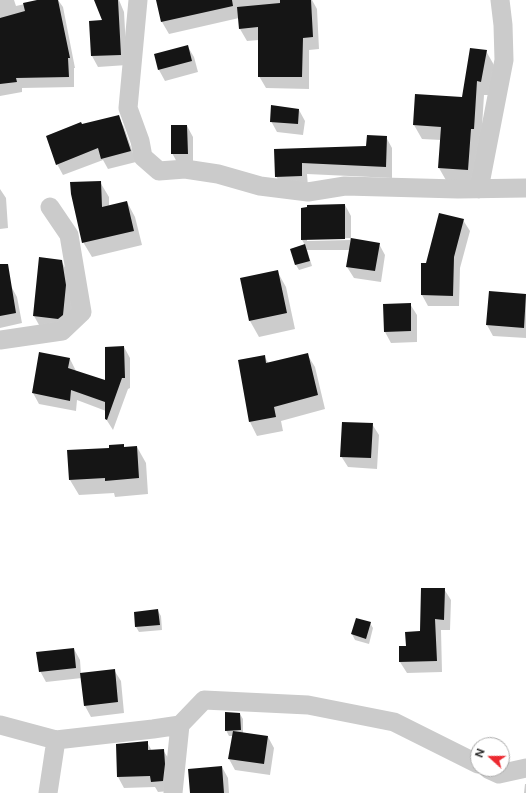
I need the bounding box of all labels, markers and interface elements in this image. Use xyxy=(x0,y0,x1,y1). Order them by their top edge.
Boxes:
north arrow xyxy=(470,737,510,777)
text: N xyxy=(473,747,487,759)

